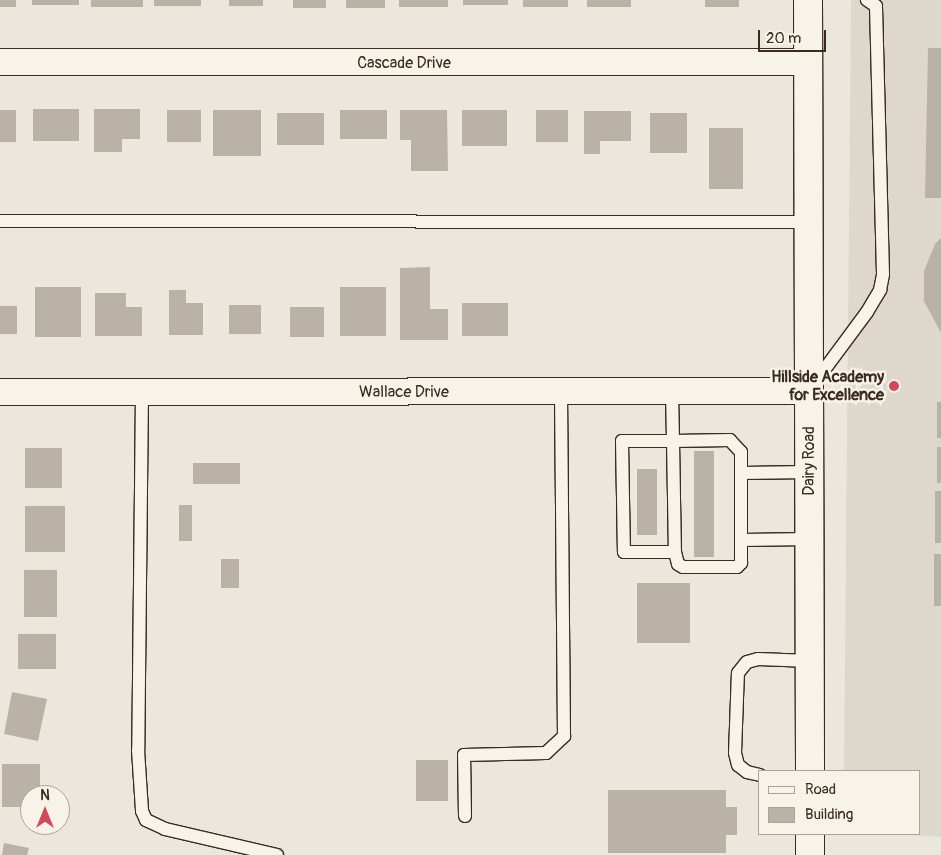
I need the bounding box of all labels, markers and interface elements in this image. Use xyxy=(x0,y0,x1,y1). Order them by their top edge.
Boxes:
scale bar xyxy=(761,20,828,52)
text: 20 m xyxy=(766,29,801,48)
street label: Cascade Drive xyxy=(357,53,451,73)
place label: Hillside Academy for Excellence xyxy=(771,367,884,405)
marker: Hillside Academy for Excellence xyxy=(888,380,900,392)
street label: Wallace Drive xyxy=(359,382,449,402)
street label: Dairy Road xyxy=(799,426,819,496)
legend xyxy=(758,770,921,835)
text: Road xyxy=(805,780,836,799)
north arrow xyxy=(20,785,70,835)
text: N xyxy=(40,787,50,804)
text: Building xyxy=(805,805,853,824)

